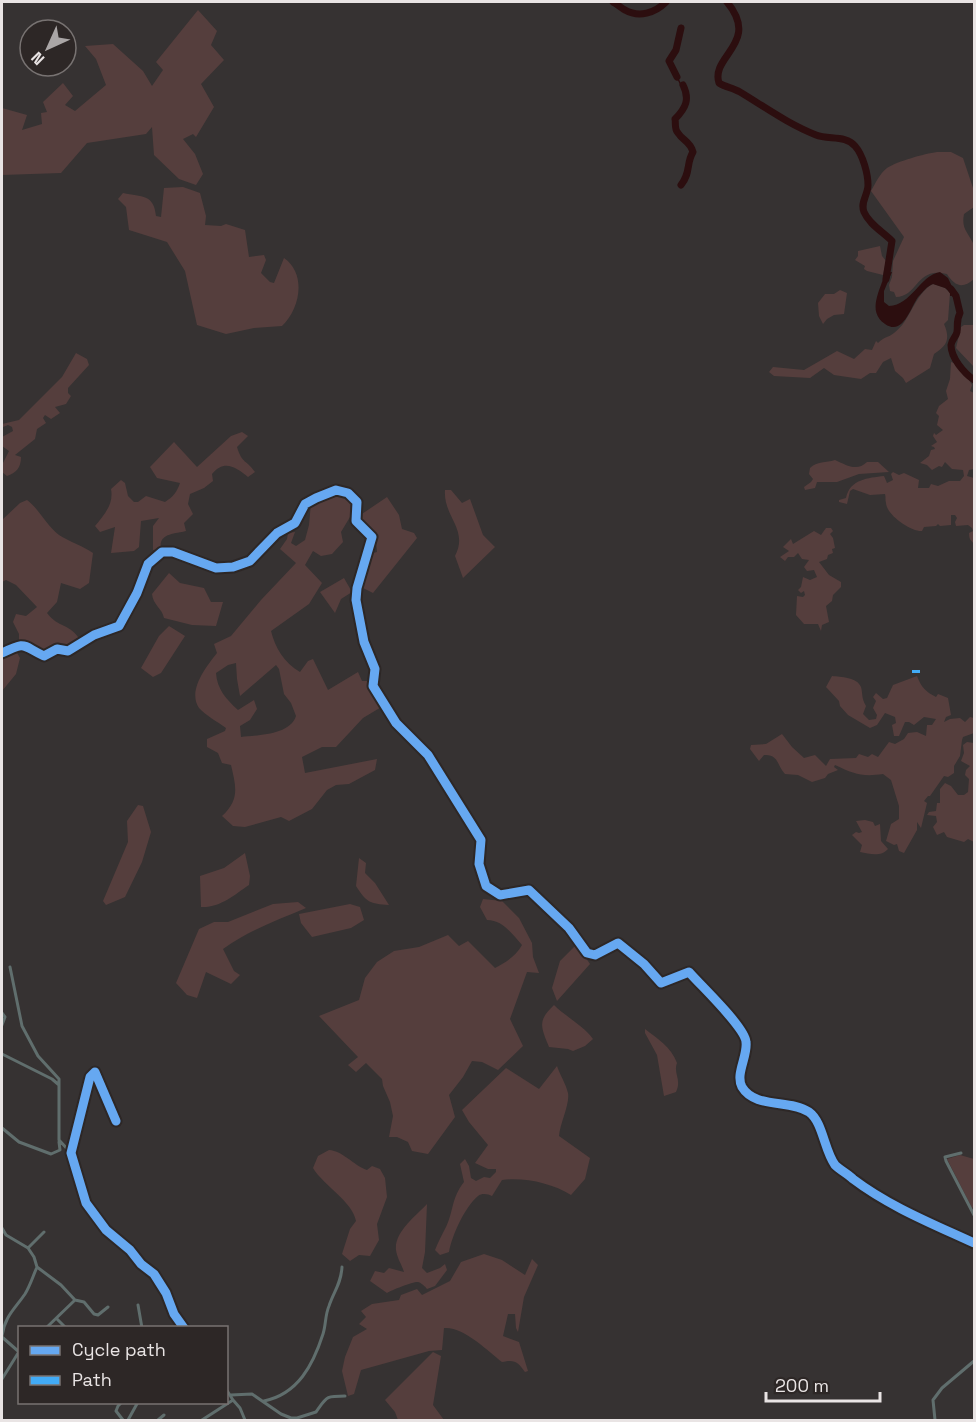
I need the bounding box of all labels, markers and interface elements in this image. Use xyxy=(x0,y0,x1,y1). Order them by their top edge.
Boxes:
north arrow xyxy=(18,18,78,78)
text: N xyxy=(27,47,49,69)
legend xyxy=(18,1326,228,1404)
text: Cycle path xyxy=(72,1338,166,1361)
scale bar xyxy=(766,1365,880,1403)
text: Path xyxy=(72,1368,112,1391)
text: 200 m xyxy=(775,1374,829,1397)

